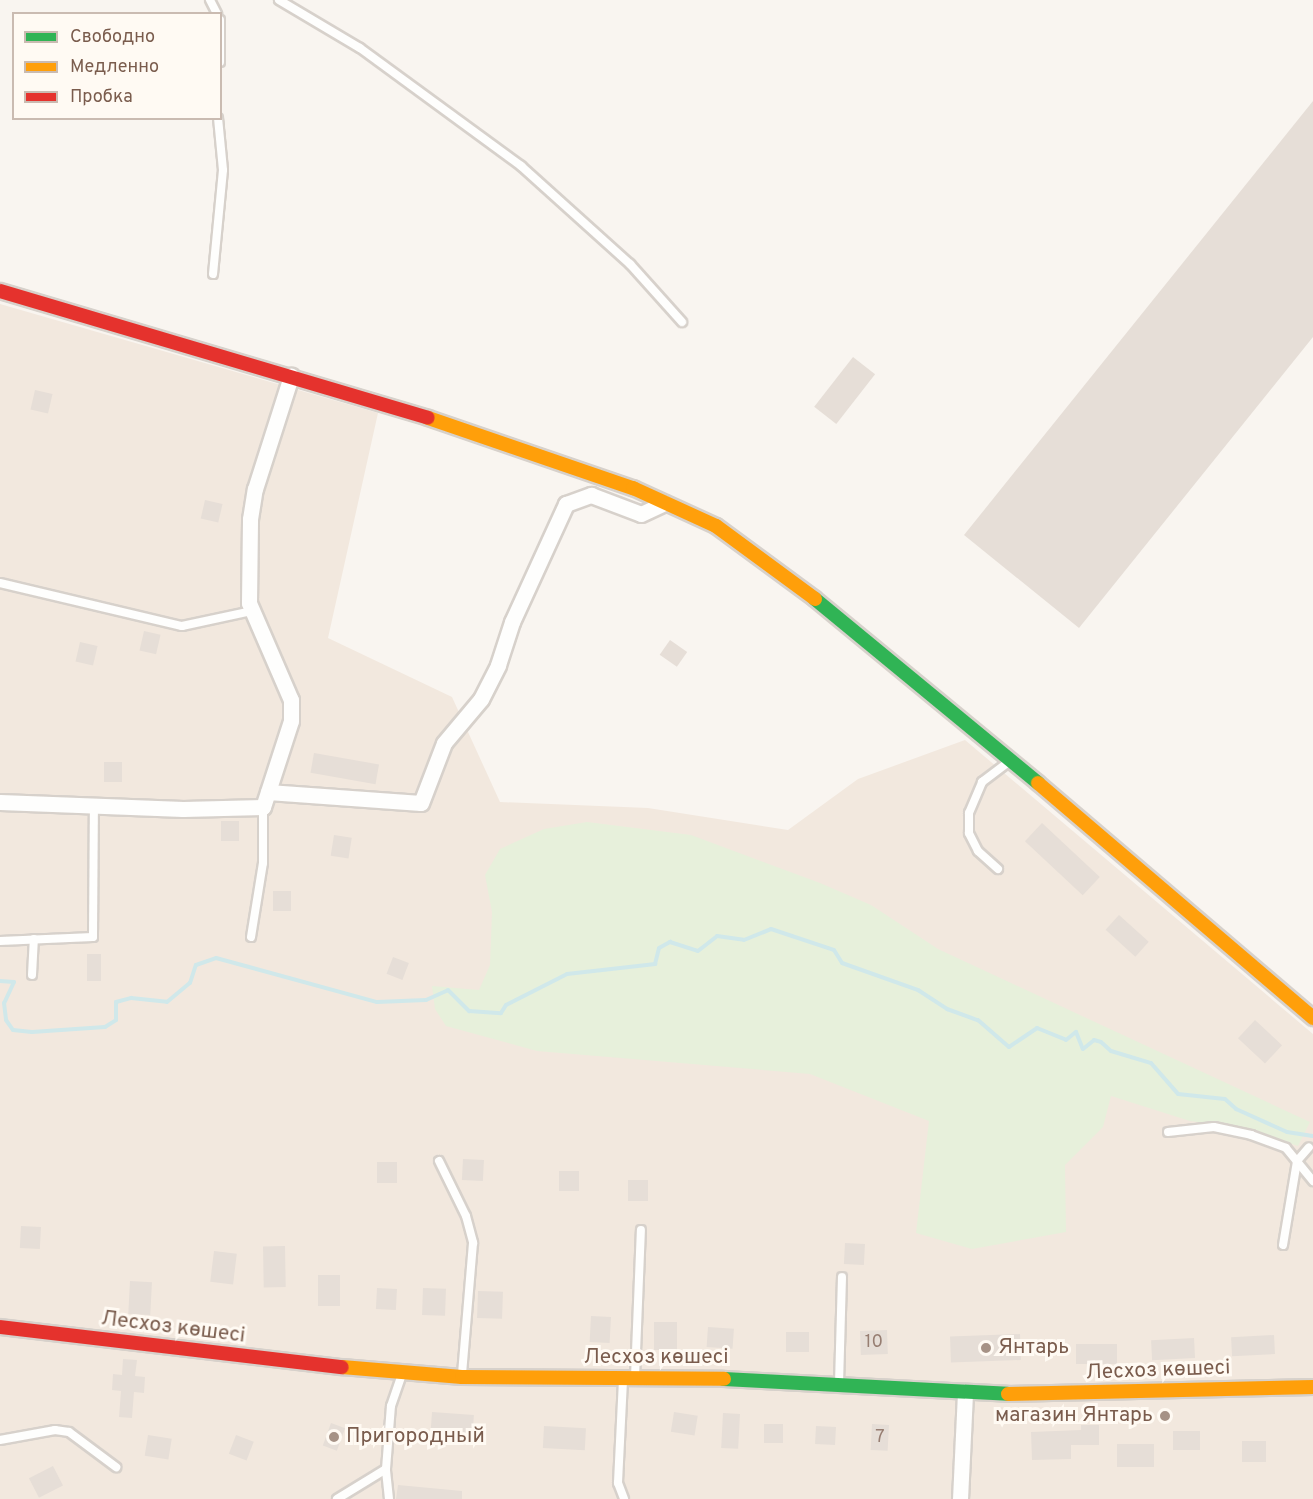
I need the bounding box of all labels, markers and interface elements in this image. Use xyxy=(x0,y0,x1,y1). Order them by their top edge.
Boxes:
legend xyxy=(12,12,222,120)
text: Свободно xyxy=(70,26,155,49)
text: Медленно xyxy=(70,56,159,79)
text: Пробка xyxy=(70,86,133,109)
street label: Лесхоз көшесі xyxy=(99,1307,247,1349)
house number: 10 xyxy=(865,1332,883,1354)
place label: Янтарь xyxy=(998,1335,1069,1361)
marker: Янтарь xyxy=(979,1341,993,1355)
street label: Лесхоз көшесі xyxy=(583,1345,729,1371)
street label: Лесхоз көшесі xyxy=(1085,1356,1231,1386)
place label: магазин Янтарь xyxy=(995,1403,1153,1429)
marker: магазин Янтарь xyxy=(1158,1409,1172,1423)
place label: Пригородный xyxy=(346,1424,485,1450)
house number: 7 xyxy=(875,1427,885,1449)
marker: Пригородный xyxy=(327,1430,341,1444)

